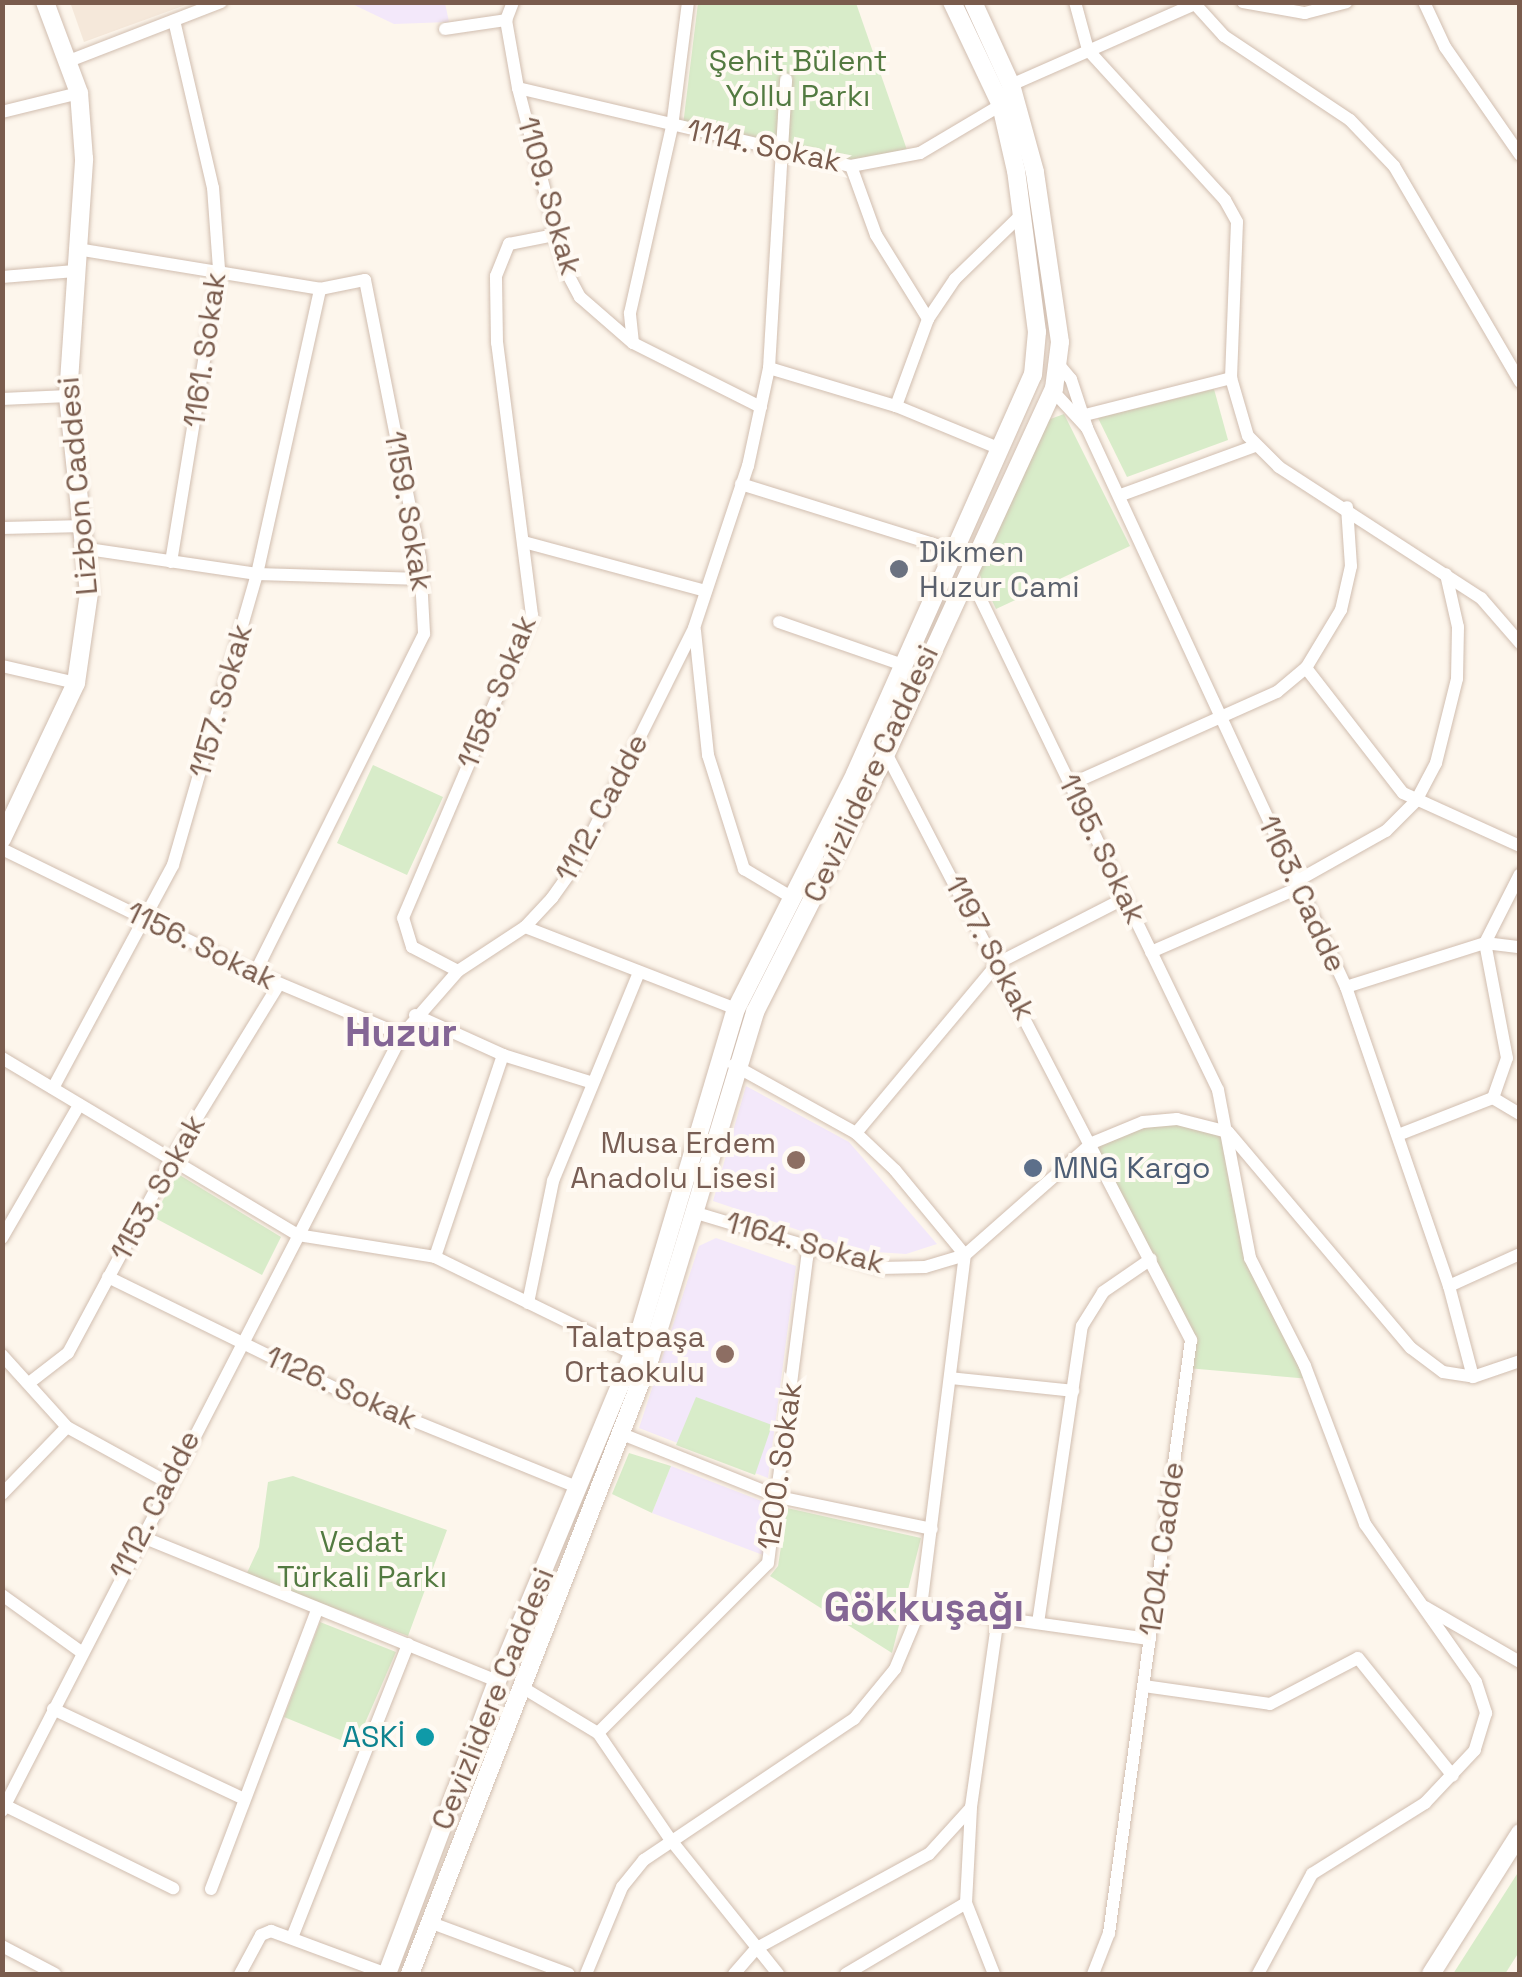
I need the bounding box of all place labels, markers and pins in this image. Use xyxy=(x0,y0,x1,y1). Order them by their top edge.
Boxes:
place label: Dikmen Huzur Cami xyxy=(919,534,1080,604)
marker: Dikmen Huzur Cami xyxy=(888,558,910,580)
place label: Musa Erdem Anadolu Lisesi xyxy=(570,1125,776,1196)
marker: Musa Erdem Anadolu Lisesi xyxy=(785,1149,807,1171)
place label: MNG Kargo xyxy=(1053,1150,1210,1186)
marker: MNG Kargo xyxy=(1022,1157,1044,1179)
place label: Talatpaşa Ortaokulu xyxy=(564,1319,705,1390)
marker: Talatpaşa Ortaokulu xyxy=(714,1343,736,1365)
place label: ASKİ xyxy=(342,1719,405,1755)
marker: ASKİ xyxy=(414,1726,436,1748)

